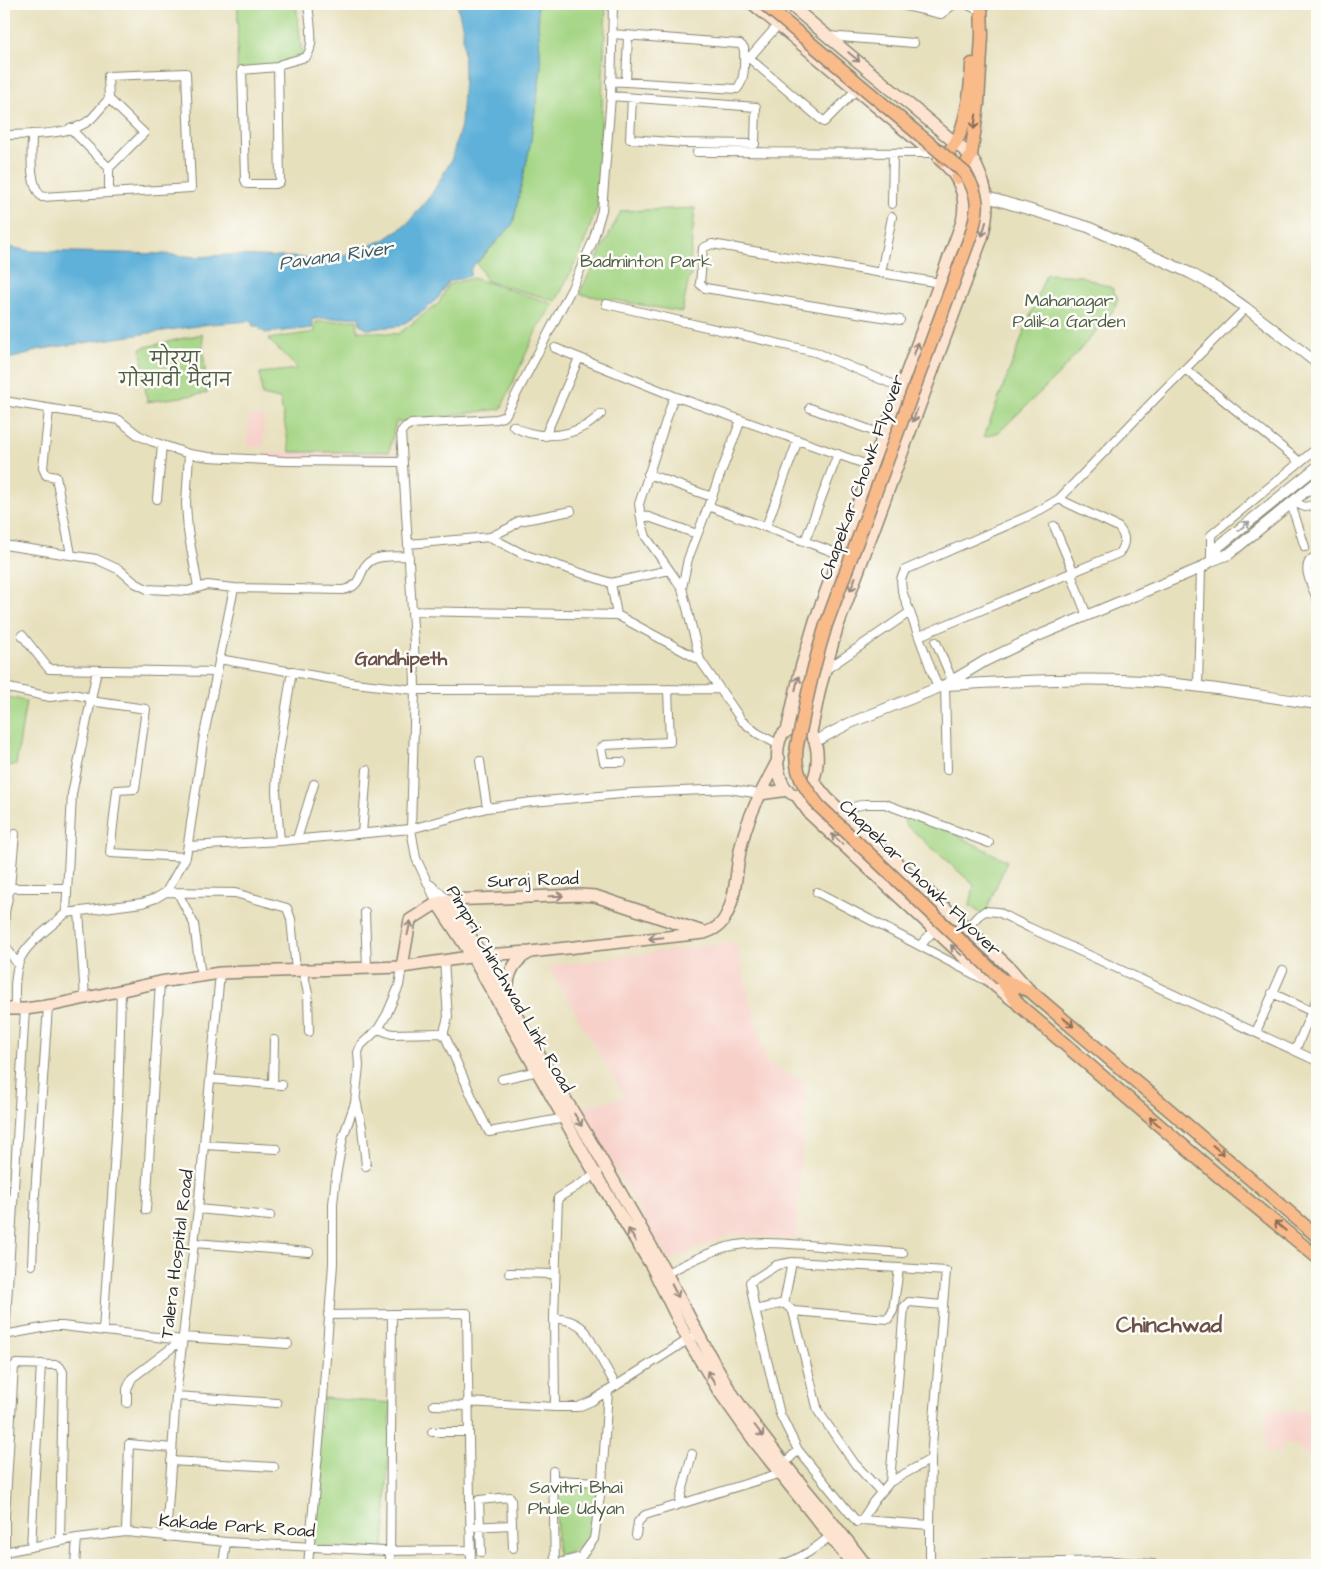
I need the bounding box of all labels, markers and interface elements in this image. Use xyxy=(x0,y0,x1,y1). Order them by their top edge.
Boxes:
one-way arrow xyxy=(847,52,860,63)
one-way arrow xyxy=(970,114,980,130)
one-way arrow xyxy=(979,221,988,237)
water label: Pavana River xyxy=(277,234,397,277)
park label: Badminton Park xyxy=(580,249,712,274)
park label: Mahanagar Palika Garden xyxy=(1012,288,1126,334)
one-way arrow xyxy=(912,342,921,357)
park label: मोरया गोसावी मैदान xyxy=(118,343,232,393)
street label: Chapekar Chowk Flyover xyxy=(813,371,912,583)
one-way arrow xyxy=(910,406,919,422)
one-way arrow xyxy=(1237,520,1250,531)
one-way arrow xyxy=(848,575,857,591)
district label: Gandhipeth xyxy=(355,646,448,673)
one-way arrow xyxy=(793,676,802,692)
street label: Chapekar Chowk Flyover xyxy=(833,794,1007,963)
one-way arrow xyxy=(831,833,844,845)
street label: Suraj Road xyxy=(487,866,579,894)
street label: Pimpri Chinchwad Link Road xyxy=(440,881,580,1097)
one-way arrow xyxy=(548,891,564,901)
one-way arrow xyxy=(405,921,414,937)
one-way arrow xyxy=(648,933,664,943)
one-way arrow xyxy=(950,944,963,956)
one-way arrow xyxy=(1061,1016,1074,1028)
one-way arrow xyxy=(573,1112,583,1126)
one-way arrow xyxy=(1149,1117,1162,1128)
one-way arrow xyxy=(1211,1145,1224,1156)
street label: Talera Hospital Road xyxy=(154,1168,200,1340)
one-way arrow xyxy=(1273,1221,1286,1232)
one-way arrow xyxy=(627,1229,637,1243)
one-way arrow xyxy=(670,1284,680,1299)
district label: Chinchwad xyxy=(1116,1310,1223,1341)
one-way arrow xyxy=(705,1371,715,1385)
one-way arrow xyxy=(754,1424,764,1438)
park label: Savitri Bhai Phule Udyan xyxy=(528,1475,624,1522)
street label: Kakade Park Road xyxy=(158,1508,316,1544)

